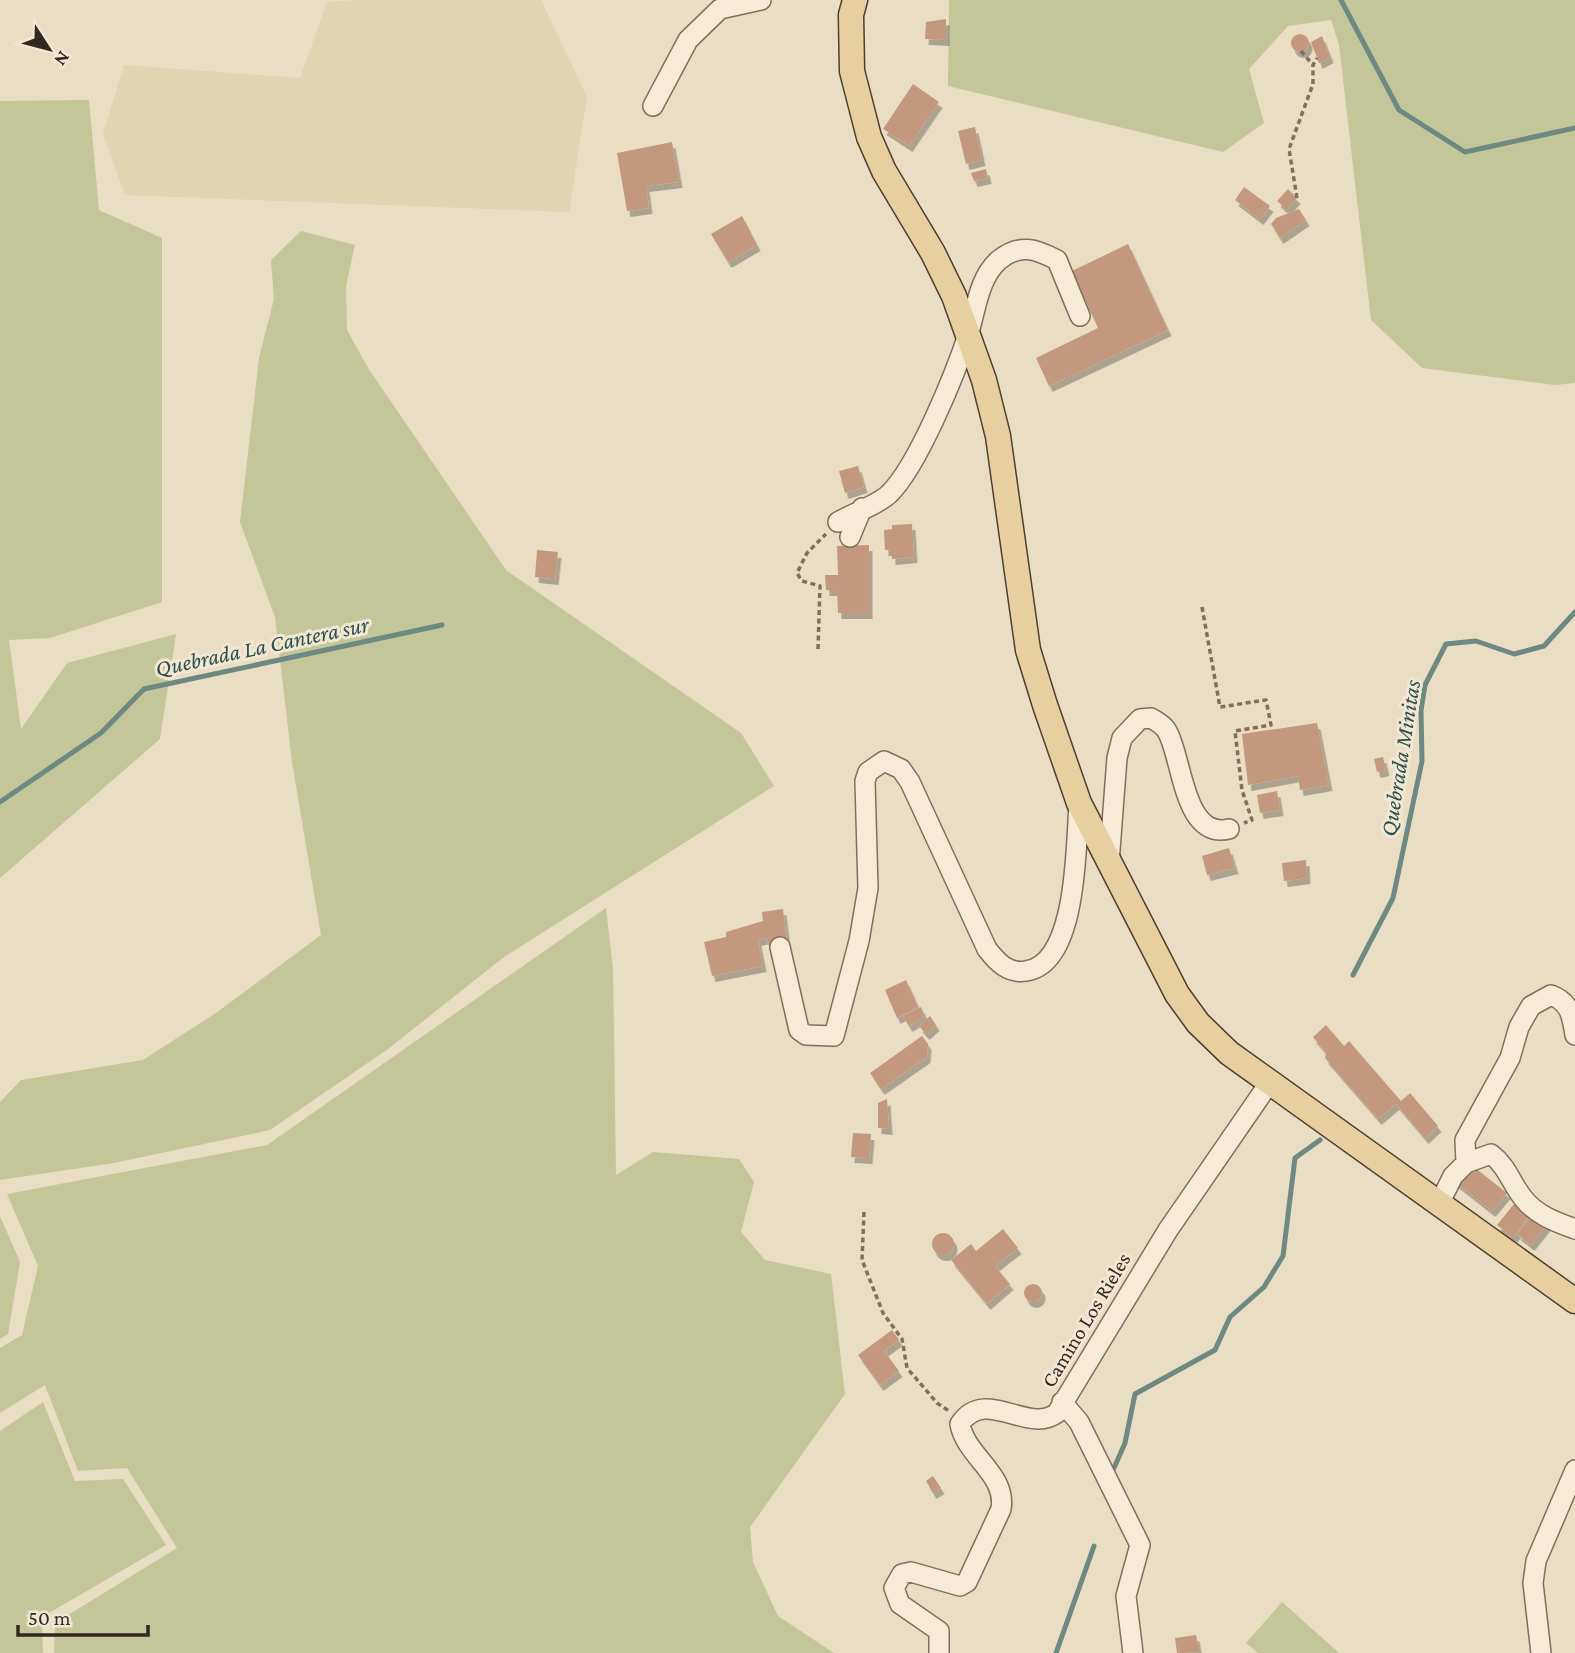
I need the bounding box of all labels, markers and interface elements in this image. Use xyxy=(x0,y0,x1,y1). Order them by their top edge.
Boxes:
north arrow xyxy=(14,14,84,84)
text: N xyxy=(50,47,75,70)
water label: Quebrada La Cantera sur xyxy=(153,610,372,681)
water label: Quebrada Minitas xyxy=(1375,677,1425,838)
street label: Camino Los Rieles xyxy=(1036,1248,1136,1392)
scale bar xyxy=(18,1594,147,1638)
text: 50 m xyxy=(28,1606,71,1630)

